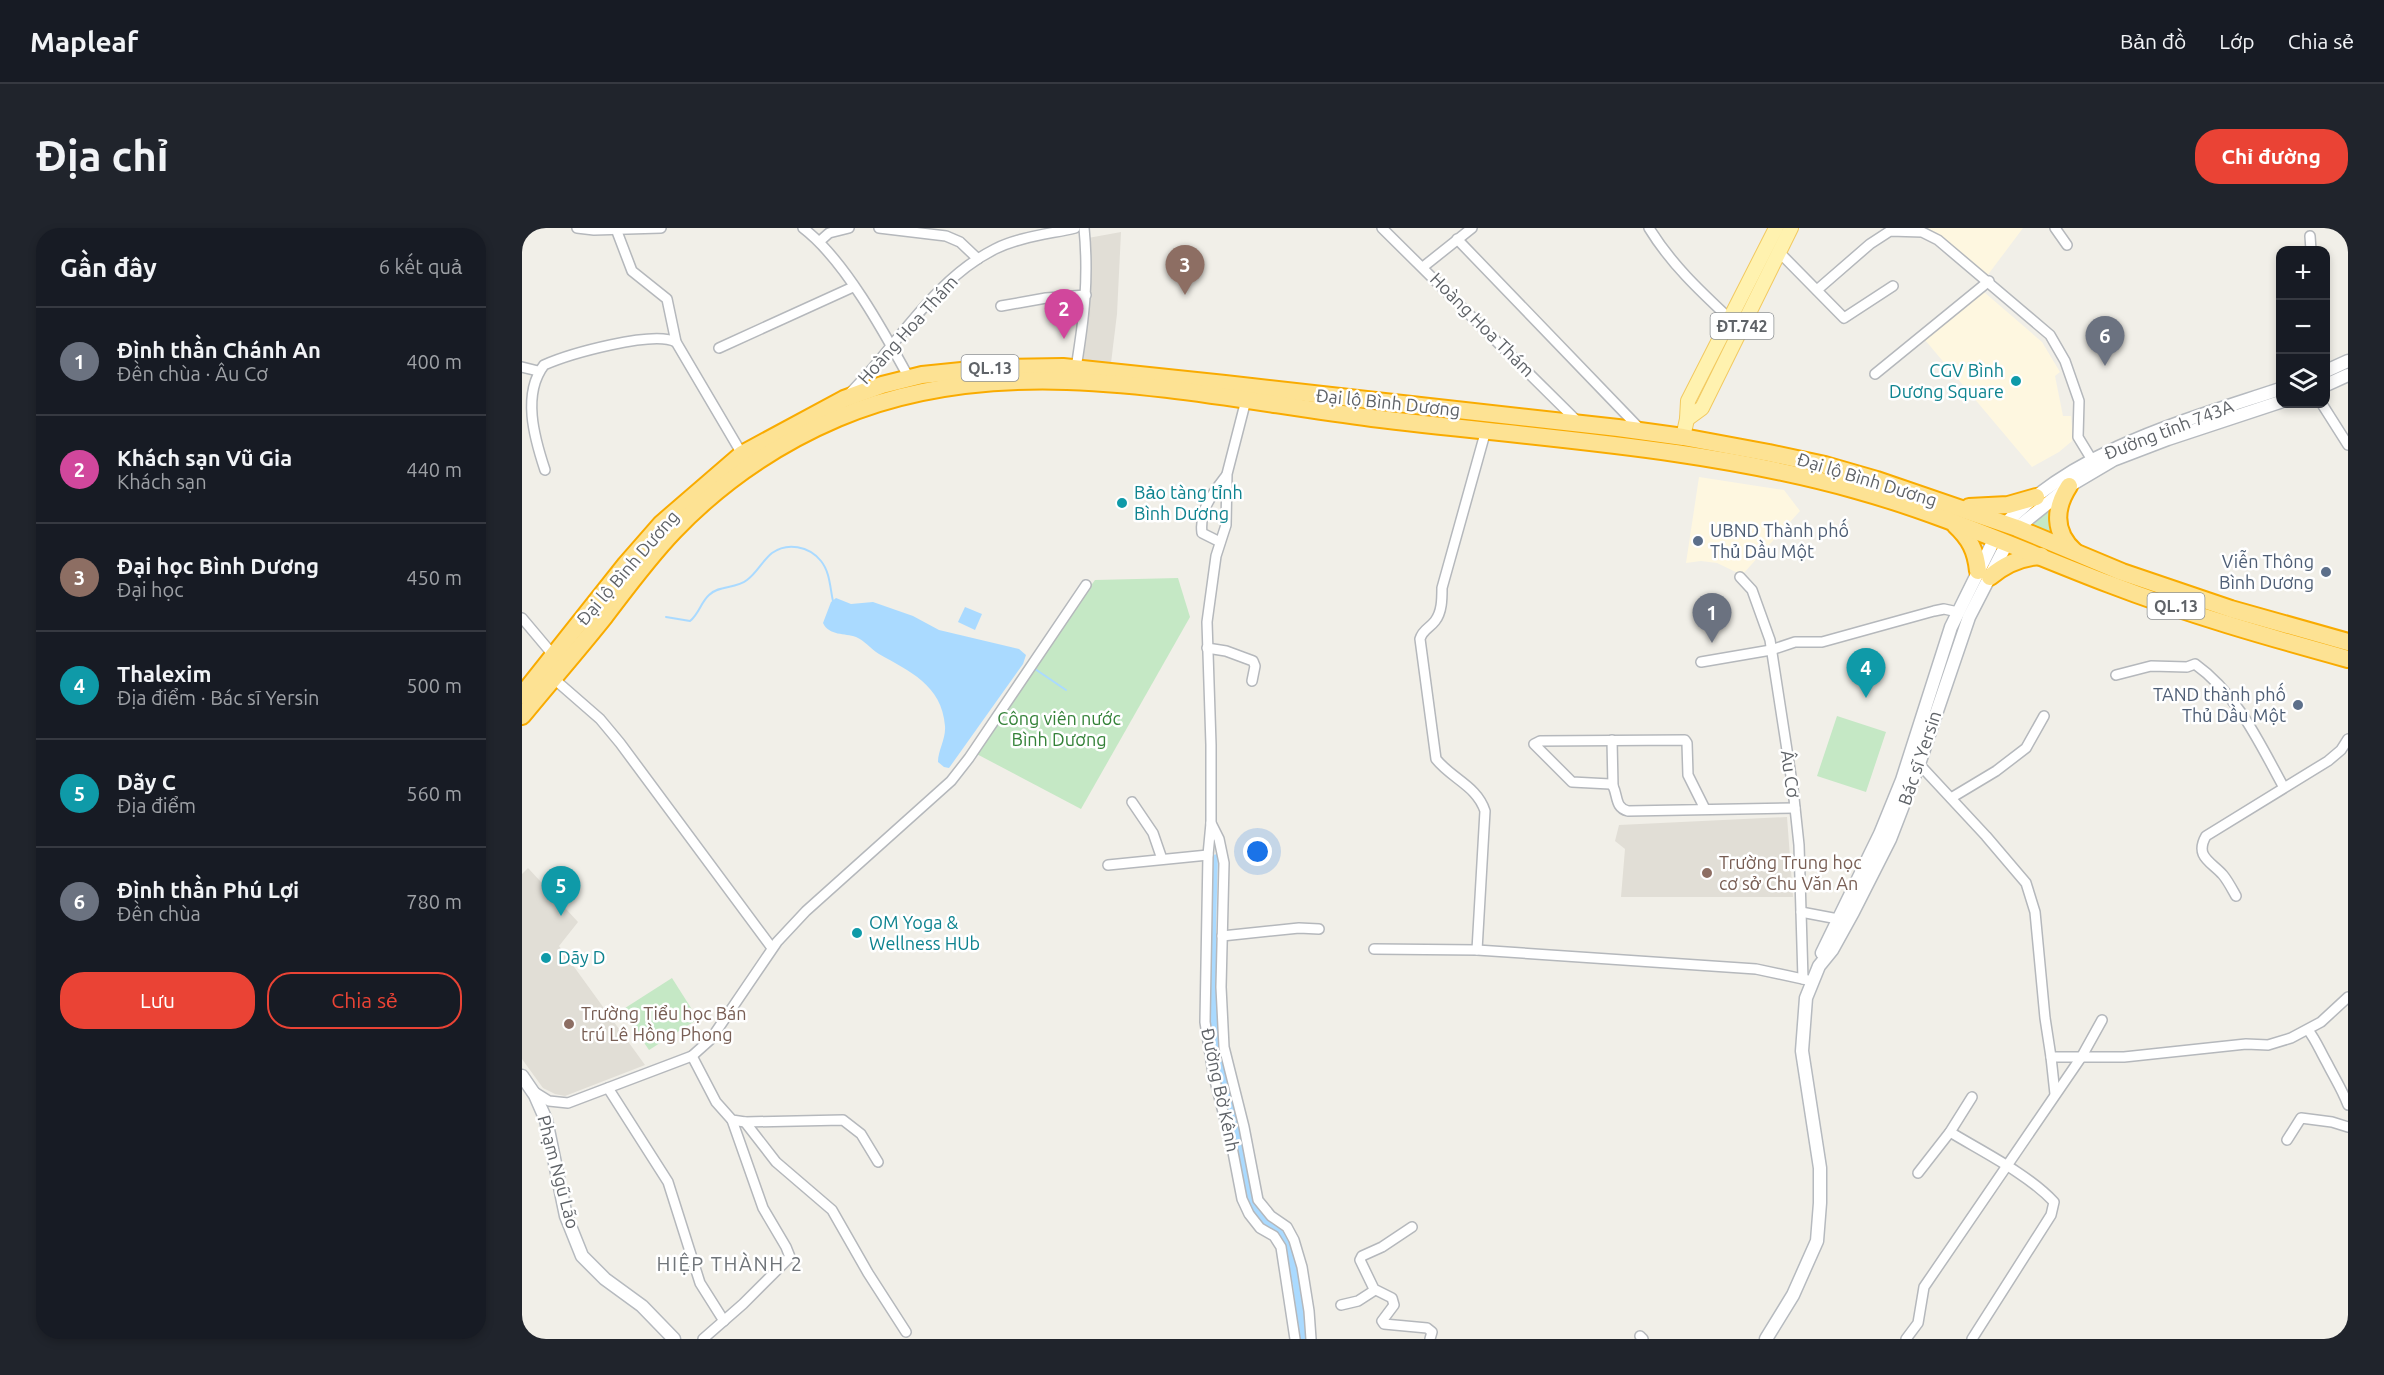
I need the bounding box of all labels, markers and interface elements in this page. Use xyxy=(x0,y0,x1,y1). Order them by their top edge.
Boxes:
text: Mapleaf xyxy=(30,26,138,57)
text: Bản đồ xyxy=(2120,29,2186,53)
text: Lớp xyxy=(2219,29,2255,53)
text: Chia sẻ xyxy=(2288,29,2354,53)
button: Chỉ đường xyxy=(2195,129,2348,184)
text: Địa chỉ xyxy=(36,132,168,179)
pin: 3 xyxy=(1166,245,1204,295)
map controls xyxy=(2276,246,2330,408)
button: + xyxy=(2276,246,2330,300)
text: Gần đây xyxy=(60,253,157,282)
text: 6 kết quả xyxy=(379,255,462,278)
street label: Hoàng Hoa Thám xyxy=(1427,268,1539,380)
street label: Hoàng Hoa Thám xyxy=(853,271,961,388)
pin: 2 xyxy=(1044,290,1084,339)
button: − xyxy=(2276,300,2330,354)
road number: ĐT.742 xyxy=(1710,313,1774,339)
pin: 6 xyxy=(2086,316,2124,366)
text: Đình thần Chánh An xyxy=(117,337,321,362)
text: 1 xyxy=(74,350,85,373)
text: 400 m xyxy=(406,350,462,373)
button: layers xyxy=(2276,354,2330,408)
road number: QL.13 xyxy=(962,355,1018,381)
place label: CGV Bình Dương Square xyxy=(1889,360,2004,401)
text: Đền chùa · Âu Cơ xyxy=(117,362,268,385)
marker: CGV Bình Dương Square xyxy=(2009,374,2023,388)
street label: Đại lộ Bình Dương xyxy=(1315,384,1461,420)
street label: Đường tỉnh 743A xyxy=(2101,395,2236,463)
text: Khách sạn Vũ Gia xyxy=(117,445,292,470)
street label: Đại lộ Bình Dương xyxy=(1795,448,1940,510)
text: 2 xyxy=(74,458,85,481)
text: 440 m xyxy=(406,458,462,481)
text: Khách sạn xyxy=(117,470,207,493)
place label: Bảo tàng tỉnh Bình Dương xyxy=(1134,482,1243,523)
marker: Bảo tàng tỉnh Bình Dương xyxy=(1115,496,1129,510)
street label: Đại lộ Bình Dương xyxy=(572,506,682,629)
place label: UBND Thành phố Thủ Dầu Một xyxy=(1710,518,1849,561)
marker: UBND Thành phố Thủ Dầu Một xyxy=(1691,534,1705,548)
place label: Viễn Thông Bình Dương xyxy=(2219,549,2314,592)
text: Đại học Bình Dương xyxy=(117,553,319,578)
marker: Viễn Thông Bình Dương xyxy=(2319,565,2333,579)
text: 3 xyxy=(74,566,85,589)
text: 450 m xyxy=(406,566,462,589)
text: Đại học xyxy=(117,578,184,601)
road number: QL.13 xyxy=(2148,593,2204,619)
pin: 1 xyxy=(1692,594,1732,643)
pin: 4 xyxy=(1846,648,1886,698)
text: Thalexim xyxy=(117,661,211,686)
text: 4 xyxy=(74,674,85,697)
text: 500 m xyxy=(406,674,462,697)
place label: TAND thành phố Thủ Dầu Một xyxy=(2153,682,2286,725)
text: Địa điểm · Bác sĩ Yersin xyxy=(117,686,319,709)
marker: TAND thành phố Thủ Dầu Một xyxy=(2291,698,2305,712)
park label: Công viên nước Bình Dương xyxy=(997,708,1121,749)
street label: Bác sĩ Yersin xyxy=(1894,708,1945,807)
street label: Âu Cơ xyxy=(1778,749,1805,799)
text: Dãy C xyxy=(117,769,176,794)
text: 5 xyxy=(74,782,85,805)
text: 560 m xyxy=(406,782,462,805)
text: Địa điểm xyxy=(117,794,196,817)
your location xyxy=(1243,837,1272,866)
place label: Trường Trung học cơ sở Chu Văn An xyxy=(1719,852,1862,893)
pin: 5 xyxy=(542,866,580,916)
marker: Trường Trung học cơ sở Chu Văn An xyxy=(1700,866,1714,880)
text: Đình thần Phú Lợi xyxy=(117,877,299,902)
text: 6 xyxy=(74,890,85,913)
text: 780 m xyxy=(406,890,462,913)
text: Đền chùa xyxy=(117,902,201,925)
place label: OM Yoga & Wellness HUb xyxy=(869,912,980,953)
marker: OM Yoga & Wellness HUb xyxy=(850,926,864,940)
place label: Dãy D xyxy=(558,947,605,967)
marker: Dãy D xyxy=(539,951,553,965)
button: Lưu xyxy=(60,972,255,1029)
button: Chia sẻ xyxy=(267,972,462,1029)
place label: Trường Tiểu học Bán trú Lê Hồng Phong xyxy=(581,1003,747,1044)
marker: Trường Tiểu học Bán trú Lê Hồng Phong xyxy=(562,1017,576,1031)
street label: Đường Bờ Kênh xyxy=(1198,1026,1244,1154)
street label: Phạm Ngũ Lão xyxy=(534,1113,584,1231)
district label: HIỆP THÀNH 2 xyxy=(657,1252,803,1275)

